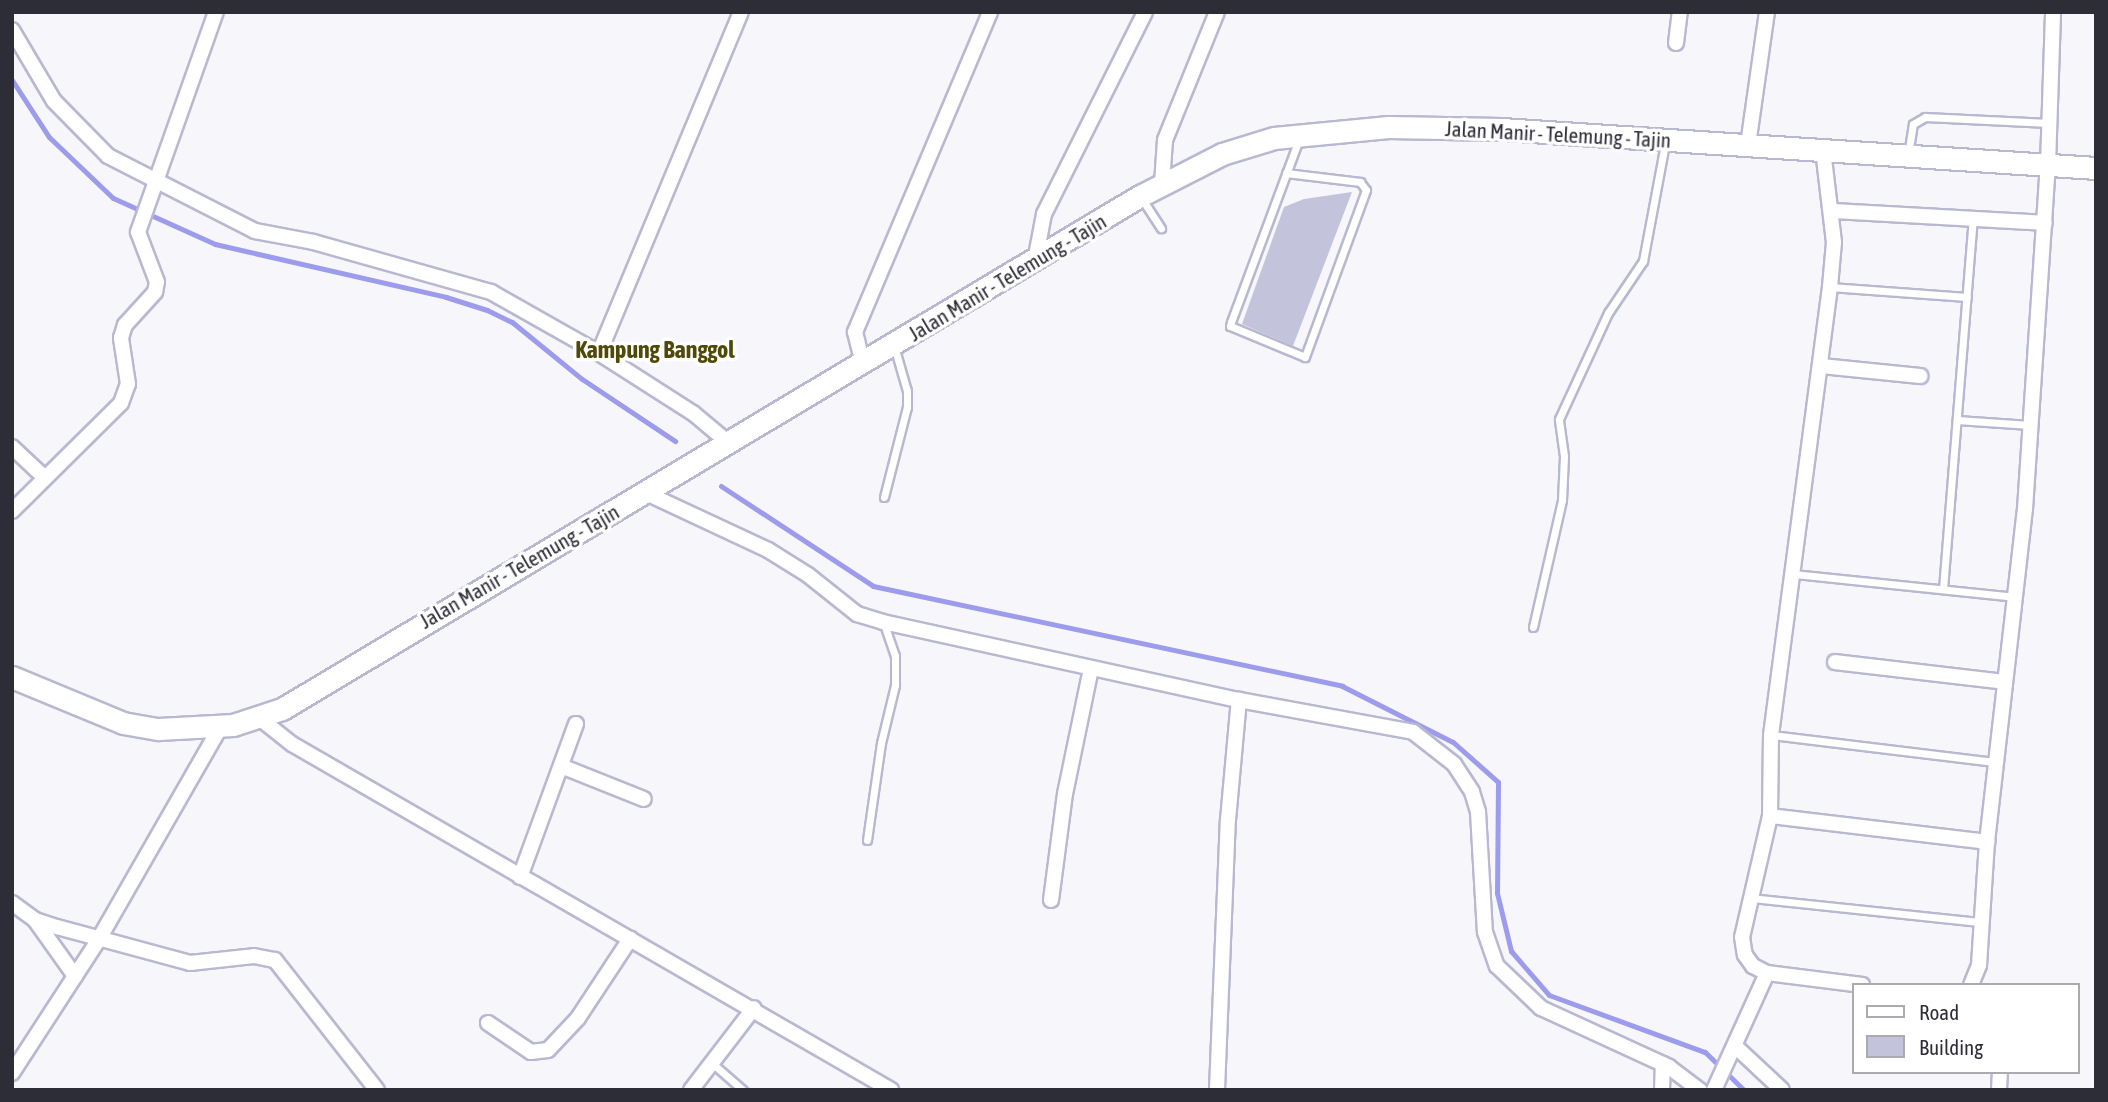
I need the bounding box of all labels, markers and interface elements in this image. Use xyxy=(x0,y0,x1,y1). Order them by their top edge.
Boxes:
street label: Jalan Manir - Telemung - Tajin xyxy=(1444,115,1672,153)
street label: Jalan Manir - Telemung - Tajin xyxy=(904,208,1110,346)
district label: Kampung Banggol xyxy=(575,336,735,364)
street label: Jalan Manir - Telemung - Tajin xyxy=(415,499,623,633)
legend xyxy=(1853,983,2080,1074)
text: Road xyxy=(1919,1000,1959,1024)
text: Building xyxy=(1919,1035,1983,1059)

